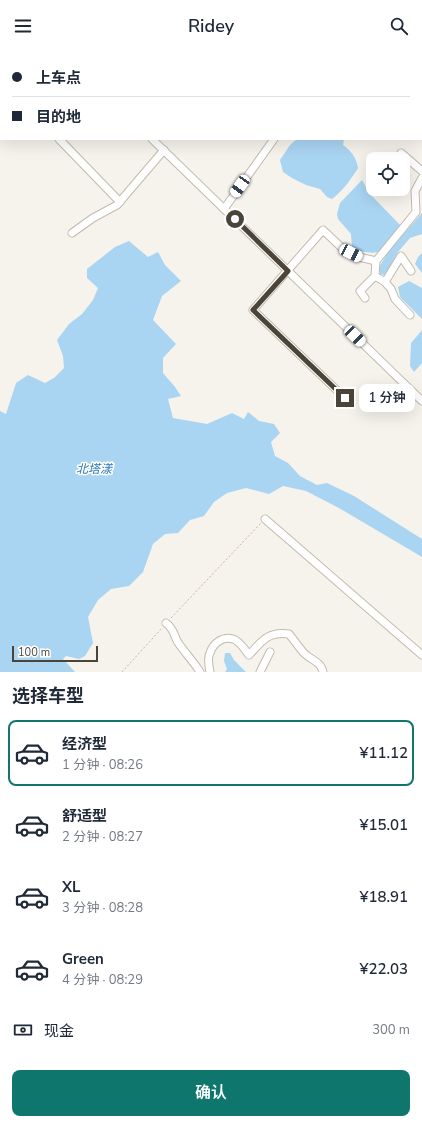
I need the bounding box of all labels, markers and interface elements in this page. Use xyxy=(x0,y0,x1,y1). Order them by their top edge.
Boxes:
text: Ridey xyxy=(188,14,234,38)
icon: menu xyxy=(12,15,34,37)
icon: search xyxy=(388,15,410,37)
text: 上车点 xyxy=(36,68,81,88)
text: 目的地 xyxy=(36,107,81,127)
map controls xyxy=(366,152,410,196)
button: locate xyxy=(366,152,410,196)
car xyxy=(228,173,252,199)
route start xyxy=(226,210,244,228)
car xyxy=(338,242,364,264)
car xyxy=(342,323,368,349)
callout: 1 分钟 xyxy=(359,384,415,412)
route end xyxy=(336,389,354,407)
text: 1 分钟 xyxy=(368,389,406,407)
water label: 北塔漾 xyxy=(76,461,114,477)
scale bar xyxy=(12,644,98,663)
text: 100 m xyxy=(18,645,50,660)
text: 选择车型 xyxy=(12,684,84,708)
text: 经济型 xyxy=(62,734,107,754)
icon: car xyxy=(14,735,50,771)
text: ¥11.12 xyxy=(359,743,408,763)
text: 1 分钟 · 08:26 xyxy=(62,756,143,774)
text: 舒适型 xyxy=(62,806,107,826)
icon: car xyxy=(14,807,50,843)
text: ¥15.01 xyxy=(359,815,408,835)
text: 2 分钟 · 08:27 xyxy=(62,828,143,846)
text: XL xyxy=(62,877,81,897)
icon: car xyxy=(14,879,50,915)
text: ¥18.91 xyxy=(359,887,408,907)
text: 3 分钟 · 08:28 xyxy=(62,899,143,917)
text: Green xyxy=(62,949,104,969)
icon: car xyxy=(14,951,50,987)
text: ¥22.03 xyxy=(359,959,408,979)
text: 4 分钟 · 08:29 xyxy=(62,971,143,989)
icon: cash xyxy=(12,1019,34,1041)
text: 现金 xyxy=(44,1021,74,1041)
text: 300 m xyxy=(372,1021,410,1039)
button: 确认 xyxy=(12,1070,410,1116)

